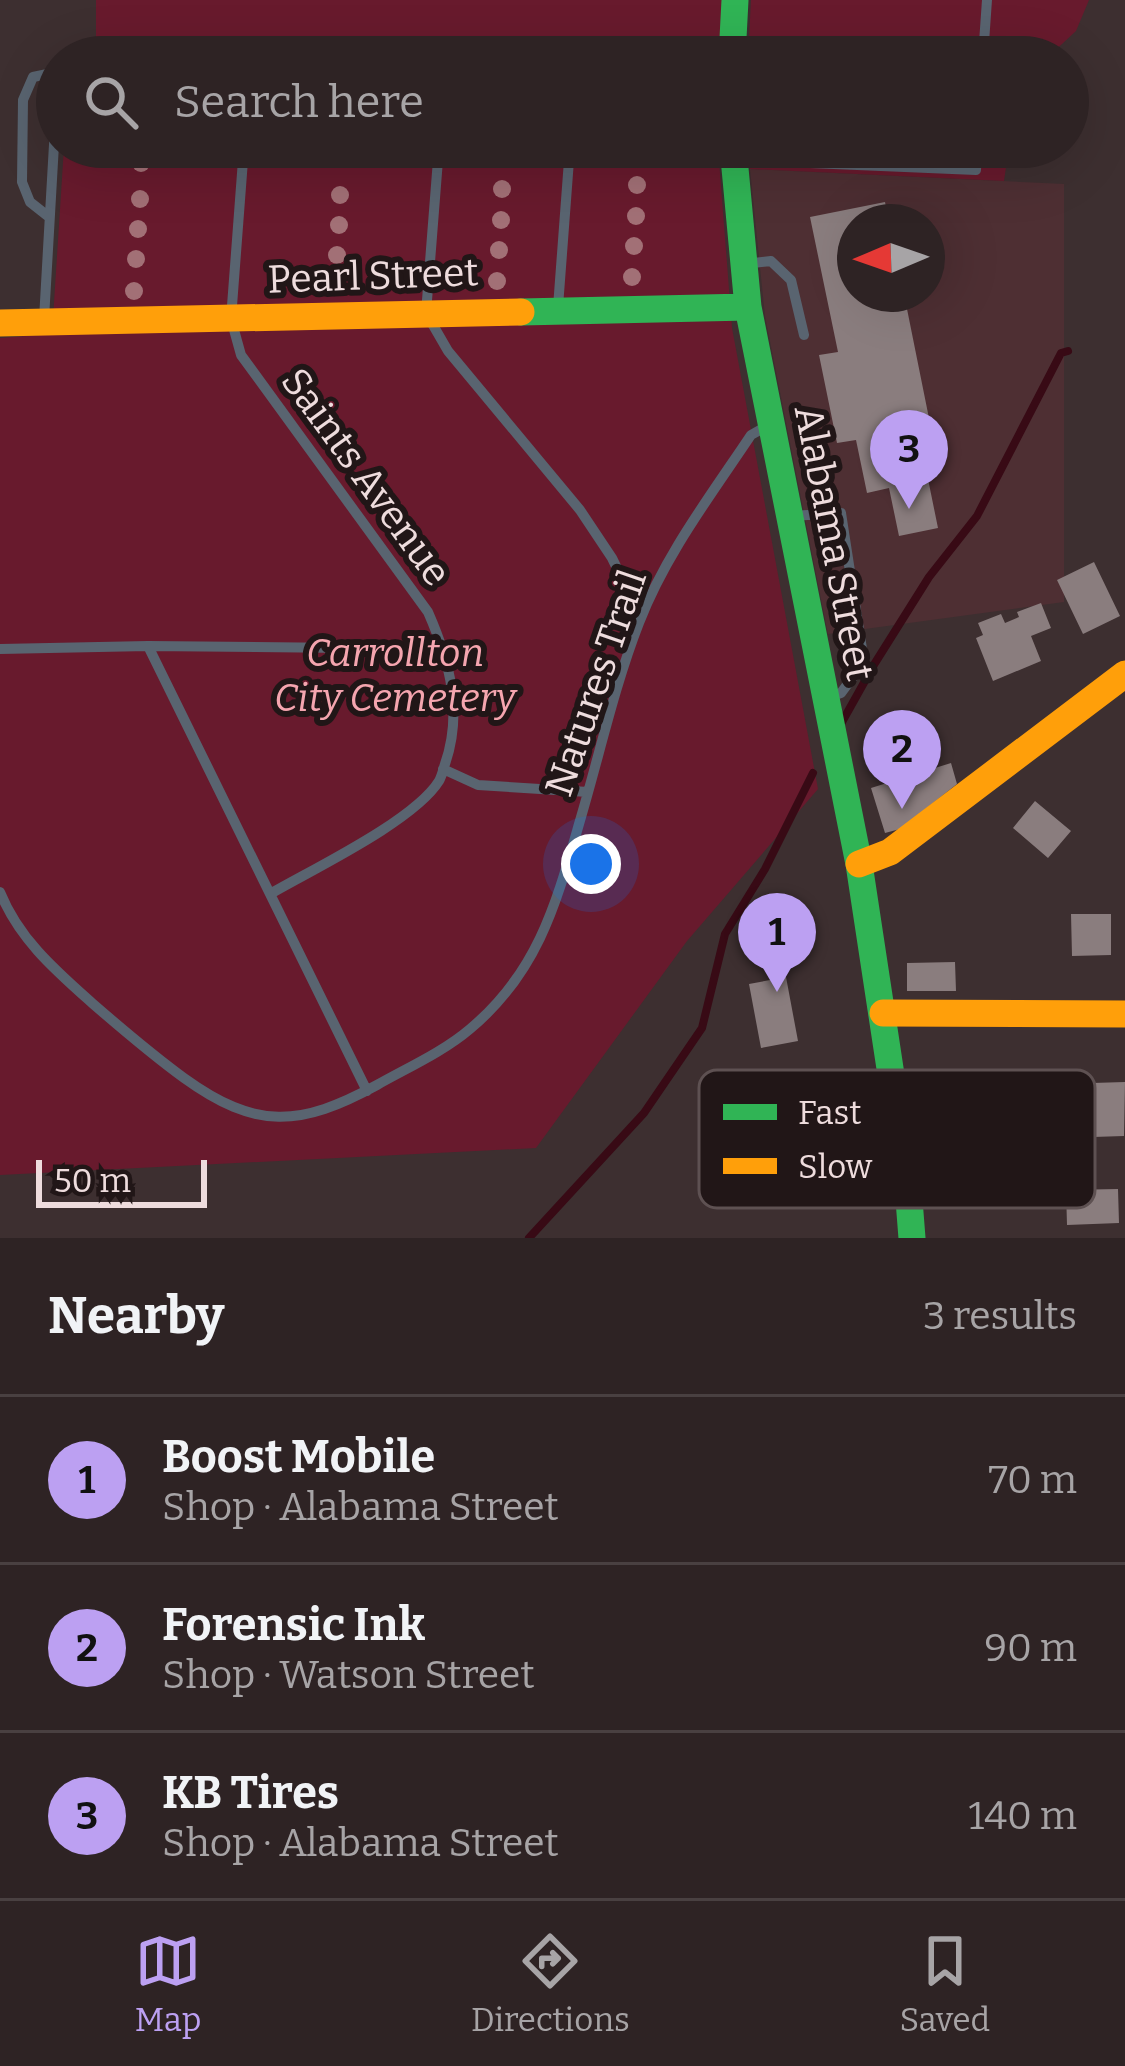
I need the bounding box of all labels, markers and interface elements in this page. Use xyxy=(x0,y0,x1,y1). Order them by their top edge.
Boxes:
search box xyxy=(36,36,1089,168)
icon: search xyxy=(78,69,144,135)
text: Search here xyxy=(174,75,424,129)
north arrow xyxy=(837,204,945,312)
street label: Pearl Street xyxy=(267,249,479,303)
street label: Saints Avenue xyxy=(272,359,460,595)
street label: Alabama Street xyxy=(785,401,883,685)
pin: 3 xyxy=(870,410,948,509)
street label: Natures Trail xyxy=(536,564,656,802)
park label: Carrollton City Cemetery xyxy=(274,630,518,721)
pin: 2 xyxy=(863,710,941,809)
your location xyxy=(561,834,621,894)
pin: 1 xyxy=(738,893,816,992)
legend xyxy=(699,1070,1095,1208)
text: Fast xyxy=(798,1093,861,1133)
text: Slow xyxy=(798,1147,873,1187)
scale bar xyxy=(36,1154,207,1207)
text: 50 m xyxy=(54,1161,131,1201)
text: Nearby xyxy=(48,1285,224,1347)
text: 3 results xyxy=(923,1293,1077,1339)
text: Boost Mobile xyxy=(162,1430,435,1484)
text: 1 xyxy=(79,1457,95,1503)
text: 70 m xyxy=(988,1457,1077,1503)
text: Shop · Alabama Street xyxy=(162,1484,559,1530)
text: Forensic Ink xyxy=(162,1598,425,1652)
text: 2 xyxy=(76,1625,98,1671)
text: 90 m xyxy=(984,1625,1077,1671)
text: Shop · Watson Street xyxy=(162,1652,535,1698)
text: KB Tires xyxy=(162,1766,339,1820)
text: 3 xyxy=(76,1793,98,1839)
text: 140 m xyxy=(968,1793,1077,1839)
text: Shop · Alabama Street xyxy=(162,1820,559,1866)
tab: Map xyxy=(135,1928,201,2040)
tab: Directions xyxy=(471,1928,630,2040)
tab: Saved xyxy=(900,1928,990,2040)

